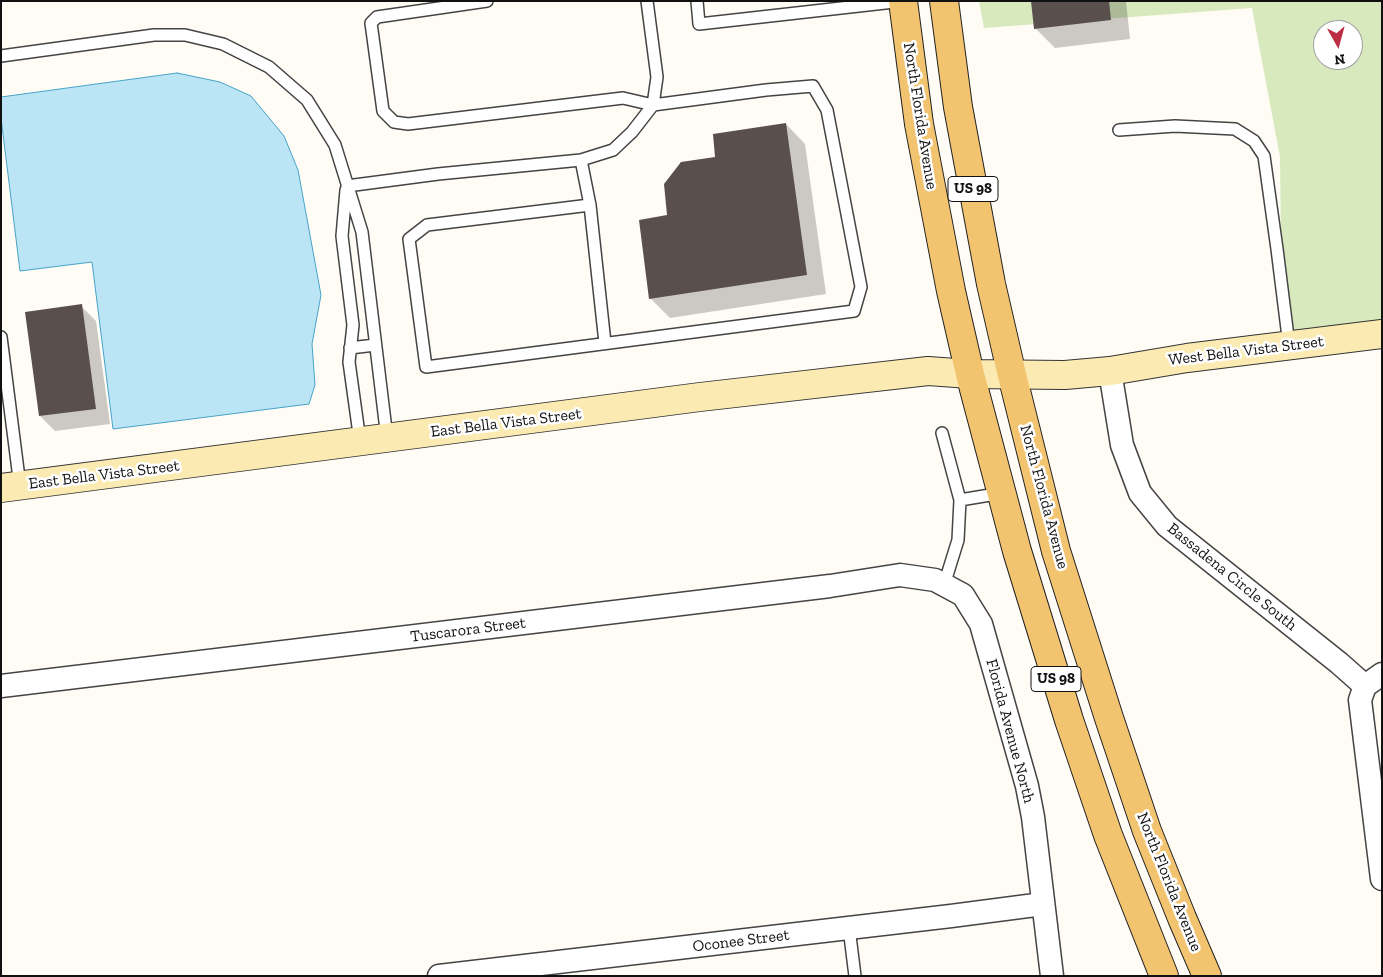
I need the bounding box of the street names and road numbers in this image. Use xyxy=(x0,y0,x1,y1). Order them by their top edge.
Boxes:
street label: North Florida Avenue xyxy=(899,41,941,191)
road number: US 98 xyxy=(948,176,998,202)
street label: West Bella Vista Street xyxy=(1167,332,1325,370)
street label: East Bella Vista Street xyxy=(430,404,582,442)
street label: North Florida Avenue xyxy=(1016,423,1072,571)
street label: East Bella Vista Street xyxy=(28,456,180,494)
street label: Bassadena Circle South xyxy=(1163,519,1301,635)
street label: Tuscarora Street xyxy=(409,613,527,647)
street label: Florida Avenue North xyxy=(982,657,1038,805)
road number: US 98 xyxy=(1031,666,1081,692)
street label: North Florida Avenue xyxy=(1132,810,1206,954)
street label: Oconee Street xyxy=(692,926,790,956)

